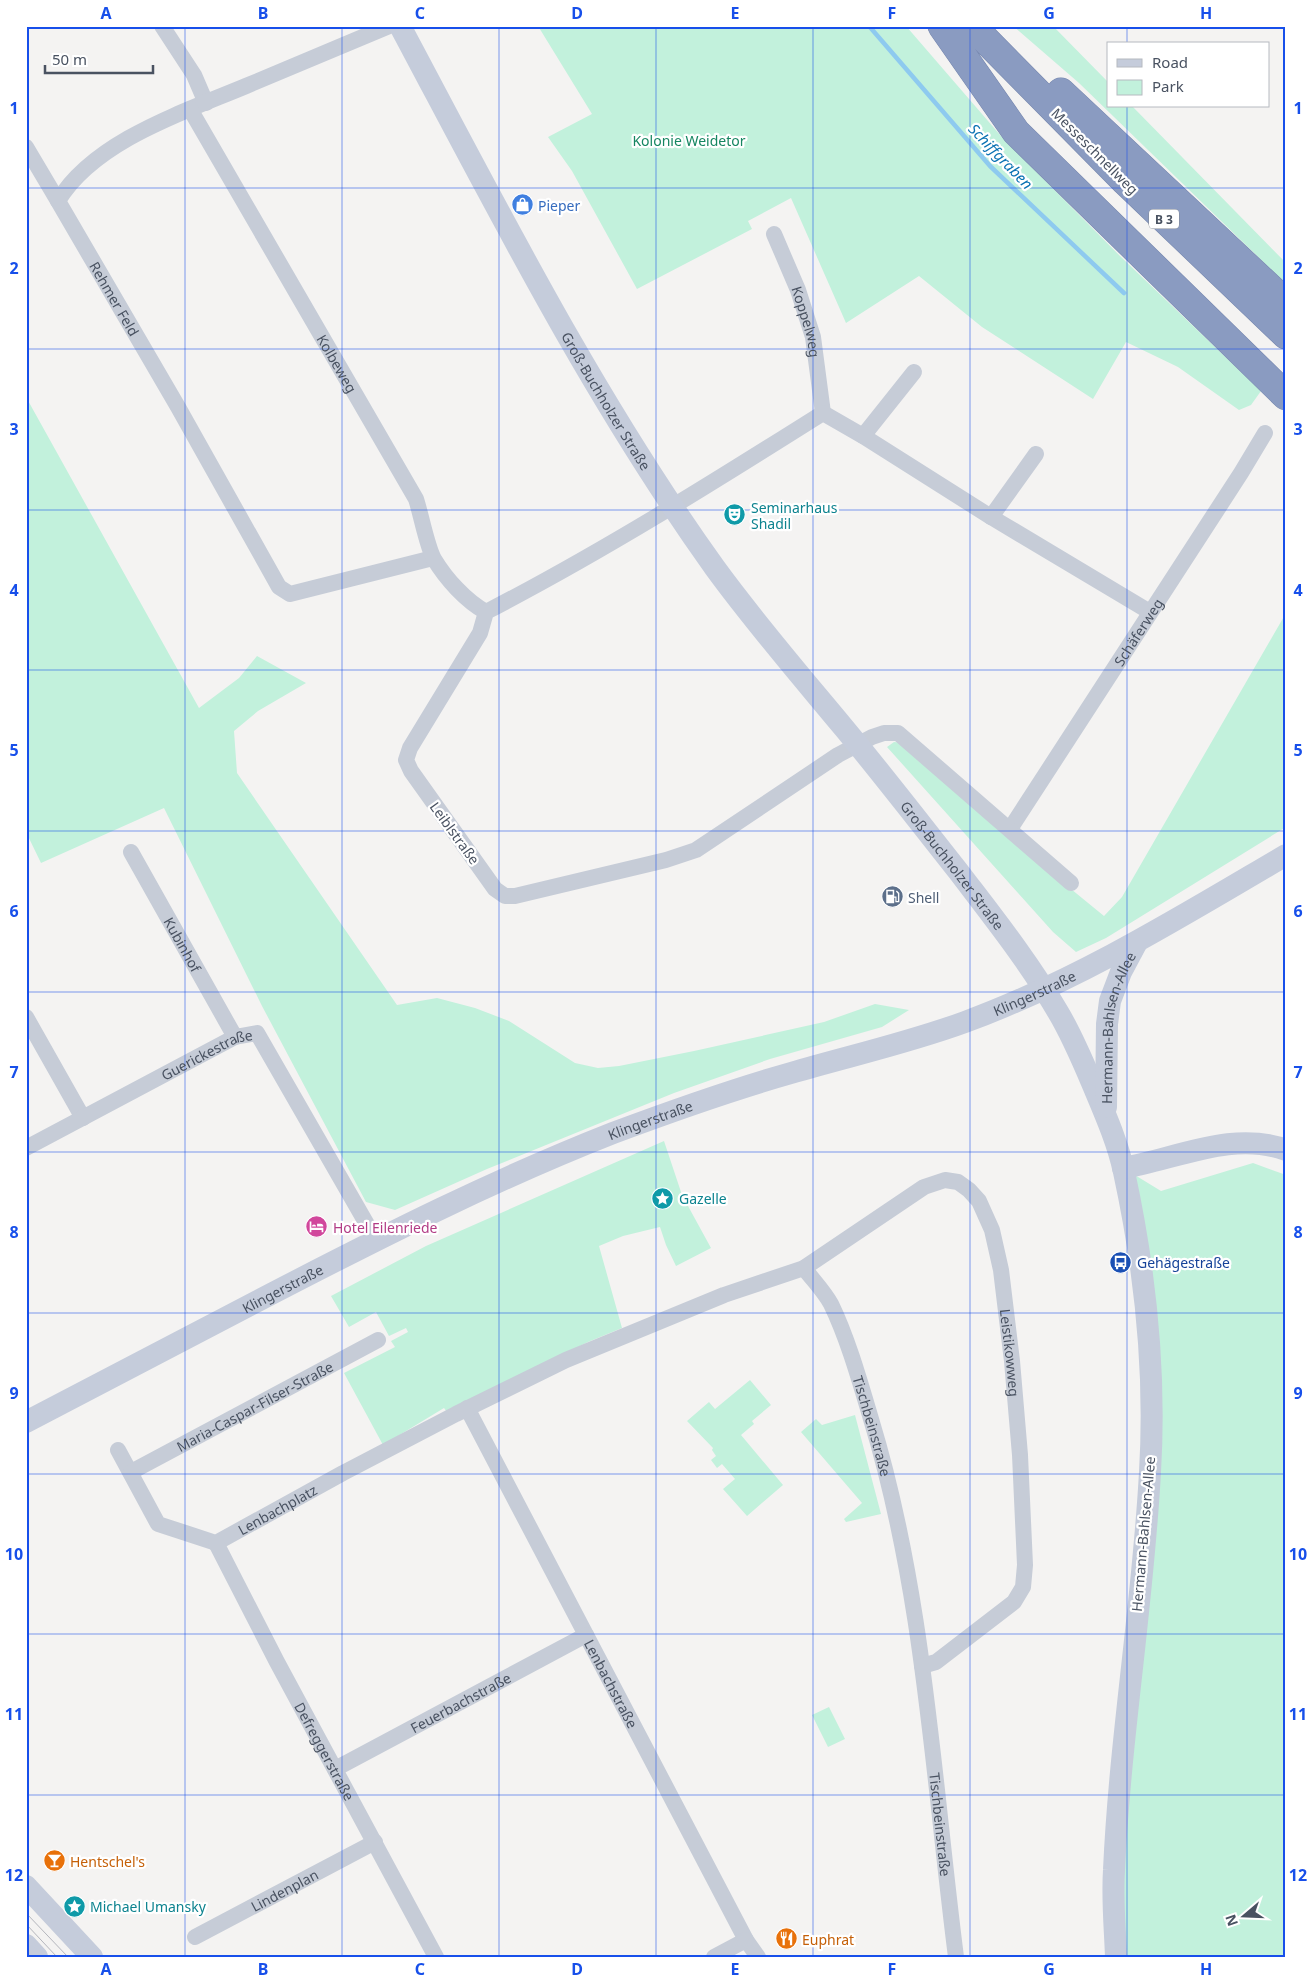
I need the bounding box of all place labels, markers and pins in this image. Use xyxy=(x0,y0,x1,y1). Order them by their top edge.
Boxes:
shop icon: Pieper xyxy=(510,193,534,217)
place label: Pieper xyxy=(538,196,580,215)
place label: Seminarhaus Shadil xyxy=(751,498,838,533)
theatre icon: Seminarhaus Shadil xyxy=(723,503,747,527)
fuel station icon: Shell xyxy=(880,885,904,909)
place label: Shell xyxy=(908,888,939,907)
place icon: Gazelle xyxy=(651,1186,675,1210)
place label: Gazelle xyxy=(679,1189,727,1208)
hotel icon: Hotel Eilenriede xyxy=(305,1215,329,1239)
place label: Hotel Eilenriede xyxy=(333,1218,438,1237)
bus stop icon: Gehägestraße xyxy=(1109,1250,1133,1274)
place label: Gehägestraße xyxy=(1137,1253,1230,1272)
bar icon: Hentschel's xyxy=(42,1849,66,1873)
place label: Hentschel's xyxy=(70,1852,145,1871)
place icon: Michael Umansky xyxy=(62,1894,86,1918)
place label: Michael Umansky xyxy=(90,1897,207,1916)
restaurant icon: Euphrat xyxy=(774,1927,798,1951)
place label: Euphrat xyxy=(802,1930,854,1949)

